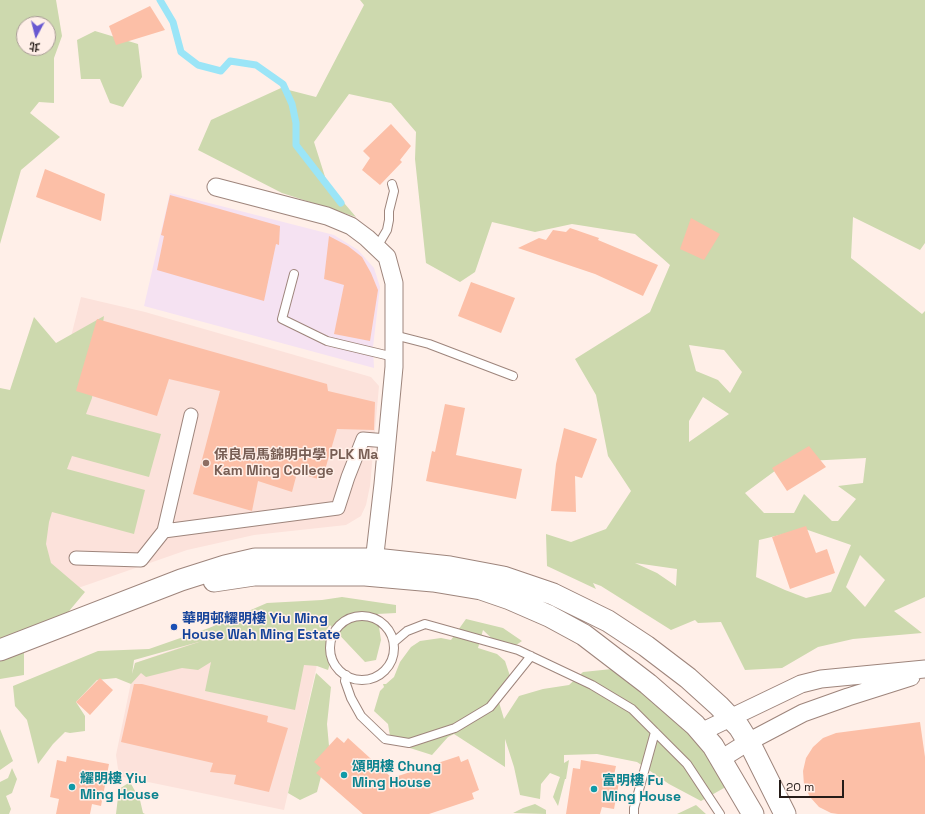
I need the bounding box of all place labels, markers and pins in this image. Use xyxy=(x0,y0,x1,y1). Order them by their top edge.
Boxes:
place label: 保良局馬錦明中學 PLK Ma Kam Ming College xyxy=(214,447,378,480)
marker: 保良局馬錦明中學 PLK Ma Kam Ming College xyxy=(201,458,211,468)
place label: 華明邨耀明樓 Yiu Ming House Wah Ming Estate xyxy=(182,611,340,644)
marker: 華明邨耀明樓 Yiu Ming House Wah Ming Estate xyxy=(169,622,179,632)
place label: 頌明樓 Chung Ming House xyxy=(352,759,441,792)
marker: 頌明樓 Chung Ming House xyxy=(339,770,349,780)
place label: 耀明樓 Yiu Ming House xyxy=(80,771,159,804)
place label: 富明樓 Fu Ming House xyxy=(602,773,681,806)
marker: 耀明樓 Yiu Ming House xyxy=(67,782,77,792)
marker: 富明樓 Fu Ming House xyxy=(589,784,599,794)

